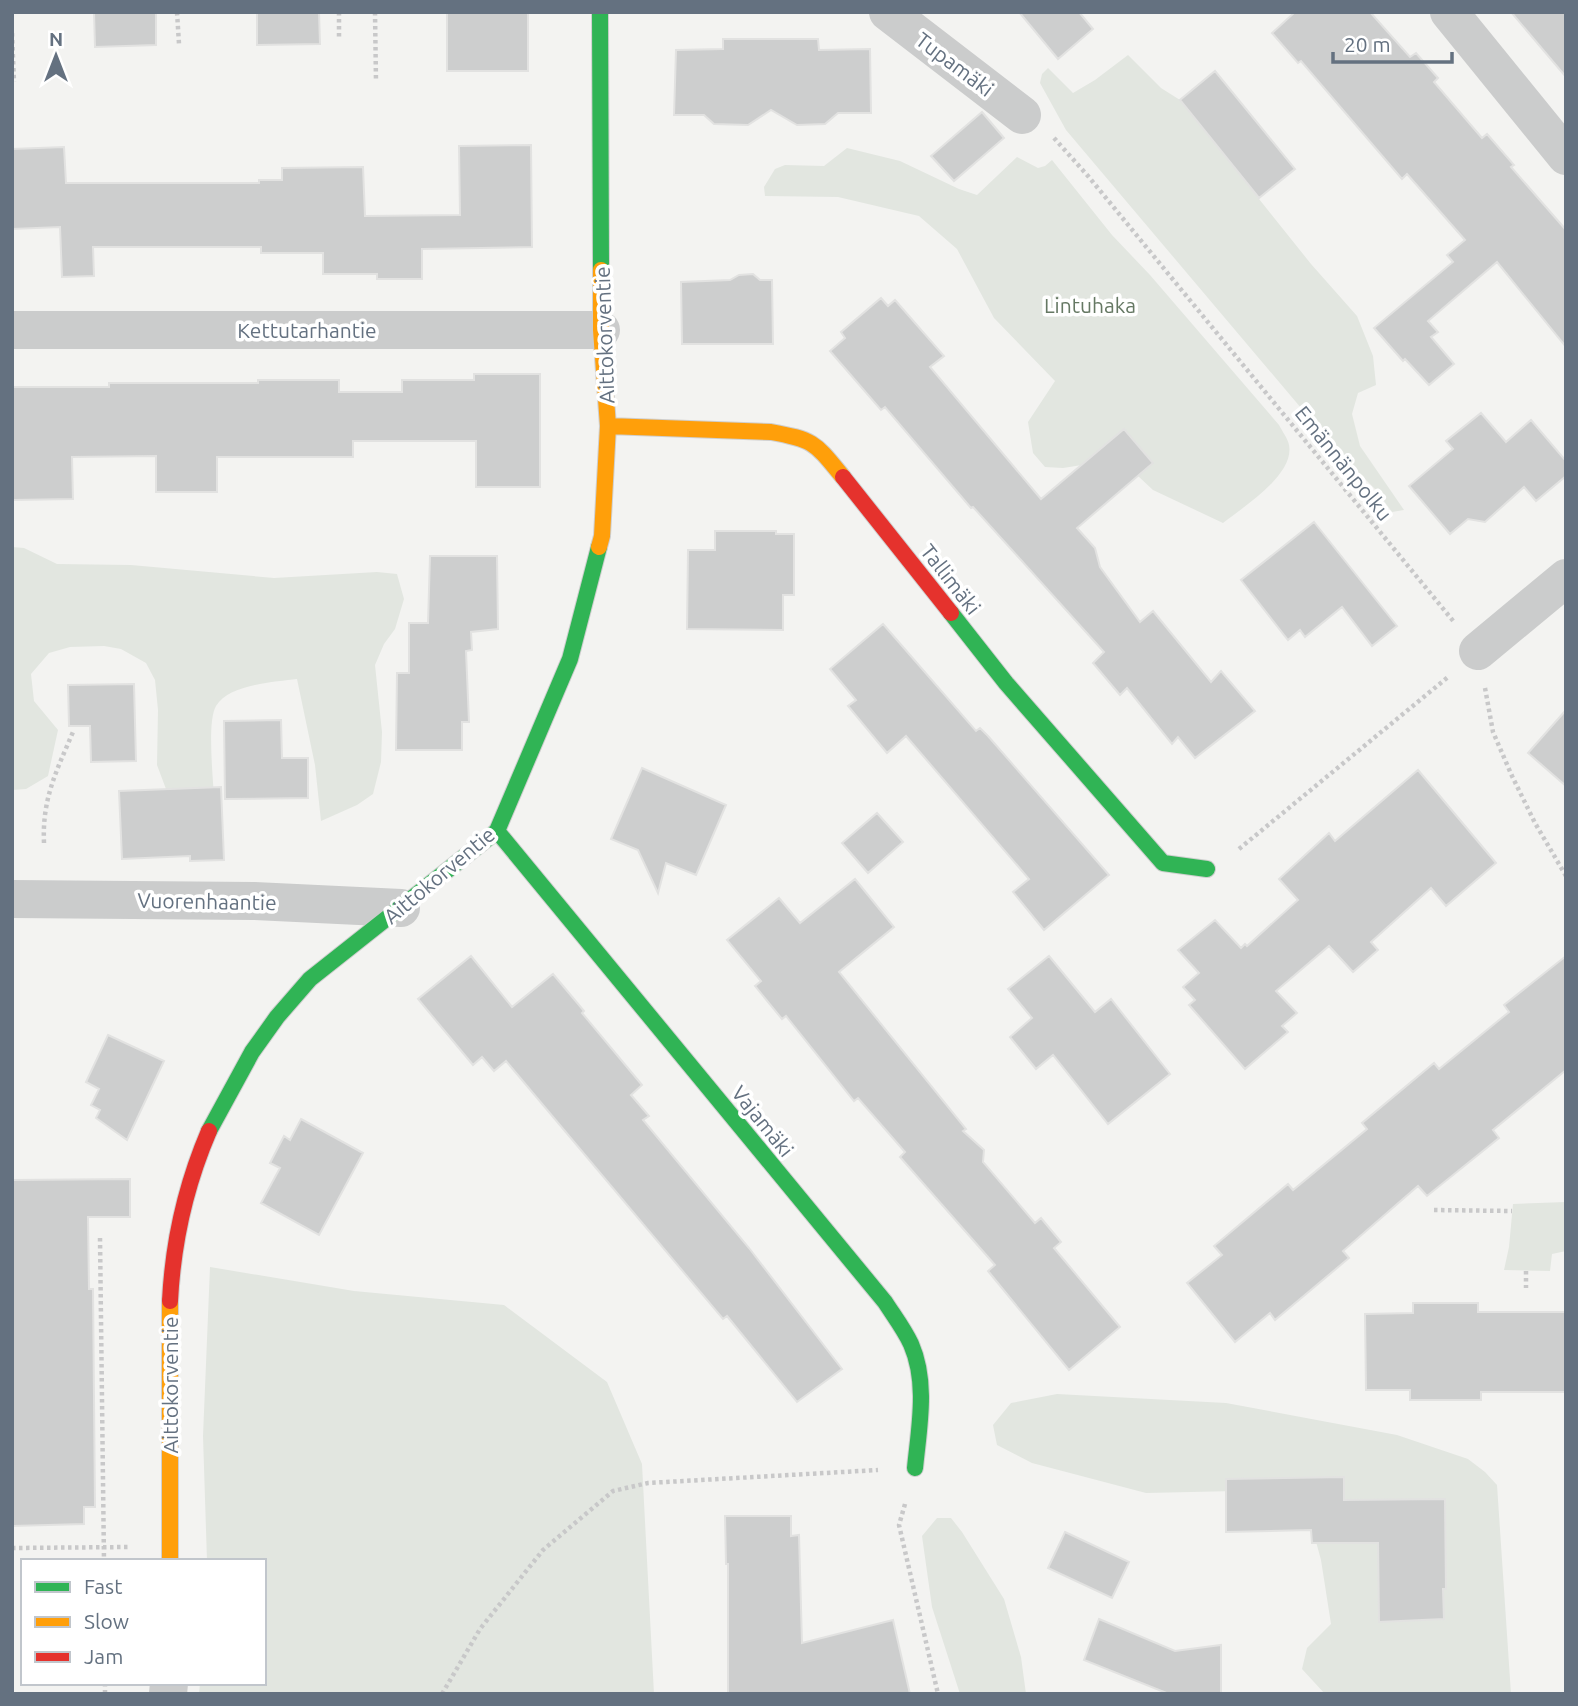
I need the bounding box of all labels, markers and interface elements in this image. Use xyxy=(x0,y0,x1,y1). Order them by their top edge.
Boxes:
north arrow xyxy=(21,21,91,91)
scale bar xyxy=(1333,21,1452,65)
street label: Tupamäki xyxy=(912,27,998,101)
text: N xyxy=(49,28,63,50)
text: 20 m xyxy=(1344,32,1391,56)
street label: Aittokorventie xyxy=(590,266,618,404)
park label: Lintuhaka xyxy=(1044,293,1136,317)
street label: Kettutarhantie xyxy=(237,318,377,342)
street label: Emännänpolku xyxy=(1291,401,1397,525)
street label: Tallimäki xyxy=(916,539,986,619)
street label: Aittokorventie xyxy=(379,822,499,928)
street label: Vuorenhaantie xyxy=(137,888,277,914)
street label: Vajamäki xyxy=(727,1081,799,1161)
street label: Aittokorventie xyxy=(158,1316,182,1454)
legend xyxy=(21,1559,266,1685)
text: Fast xyxy=(84,1574,122,1598)
text: Slow xyxy=(84,1609,129,1633)
text: Jam xyxy=(84,1644,123,1668)

